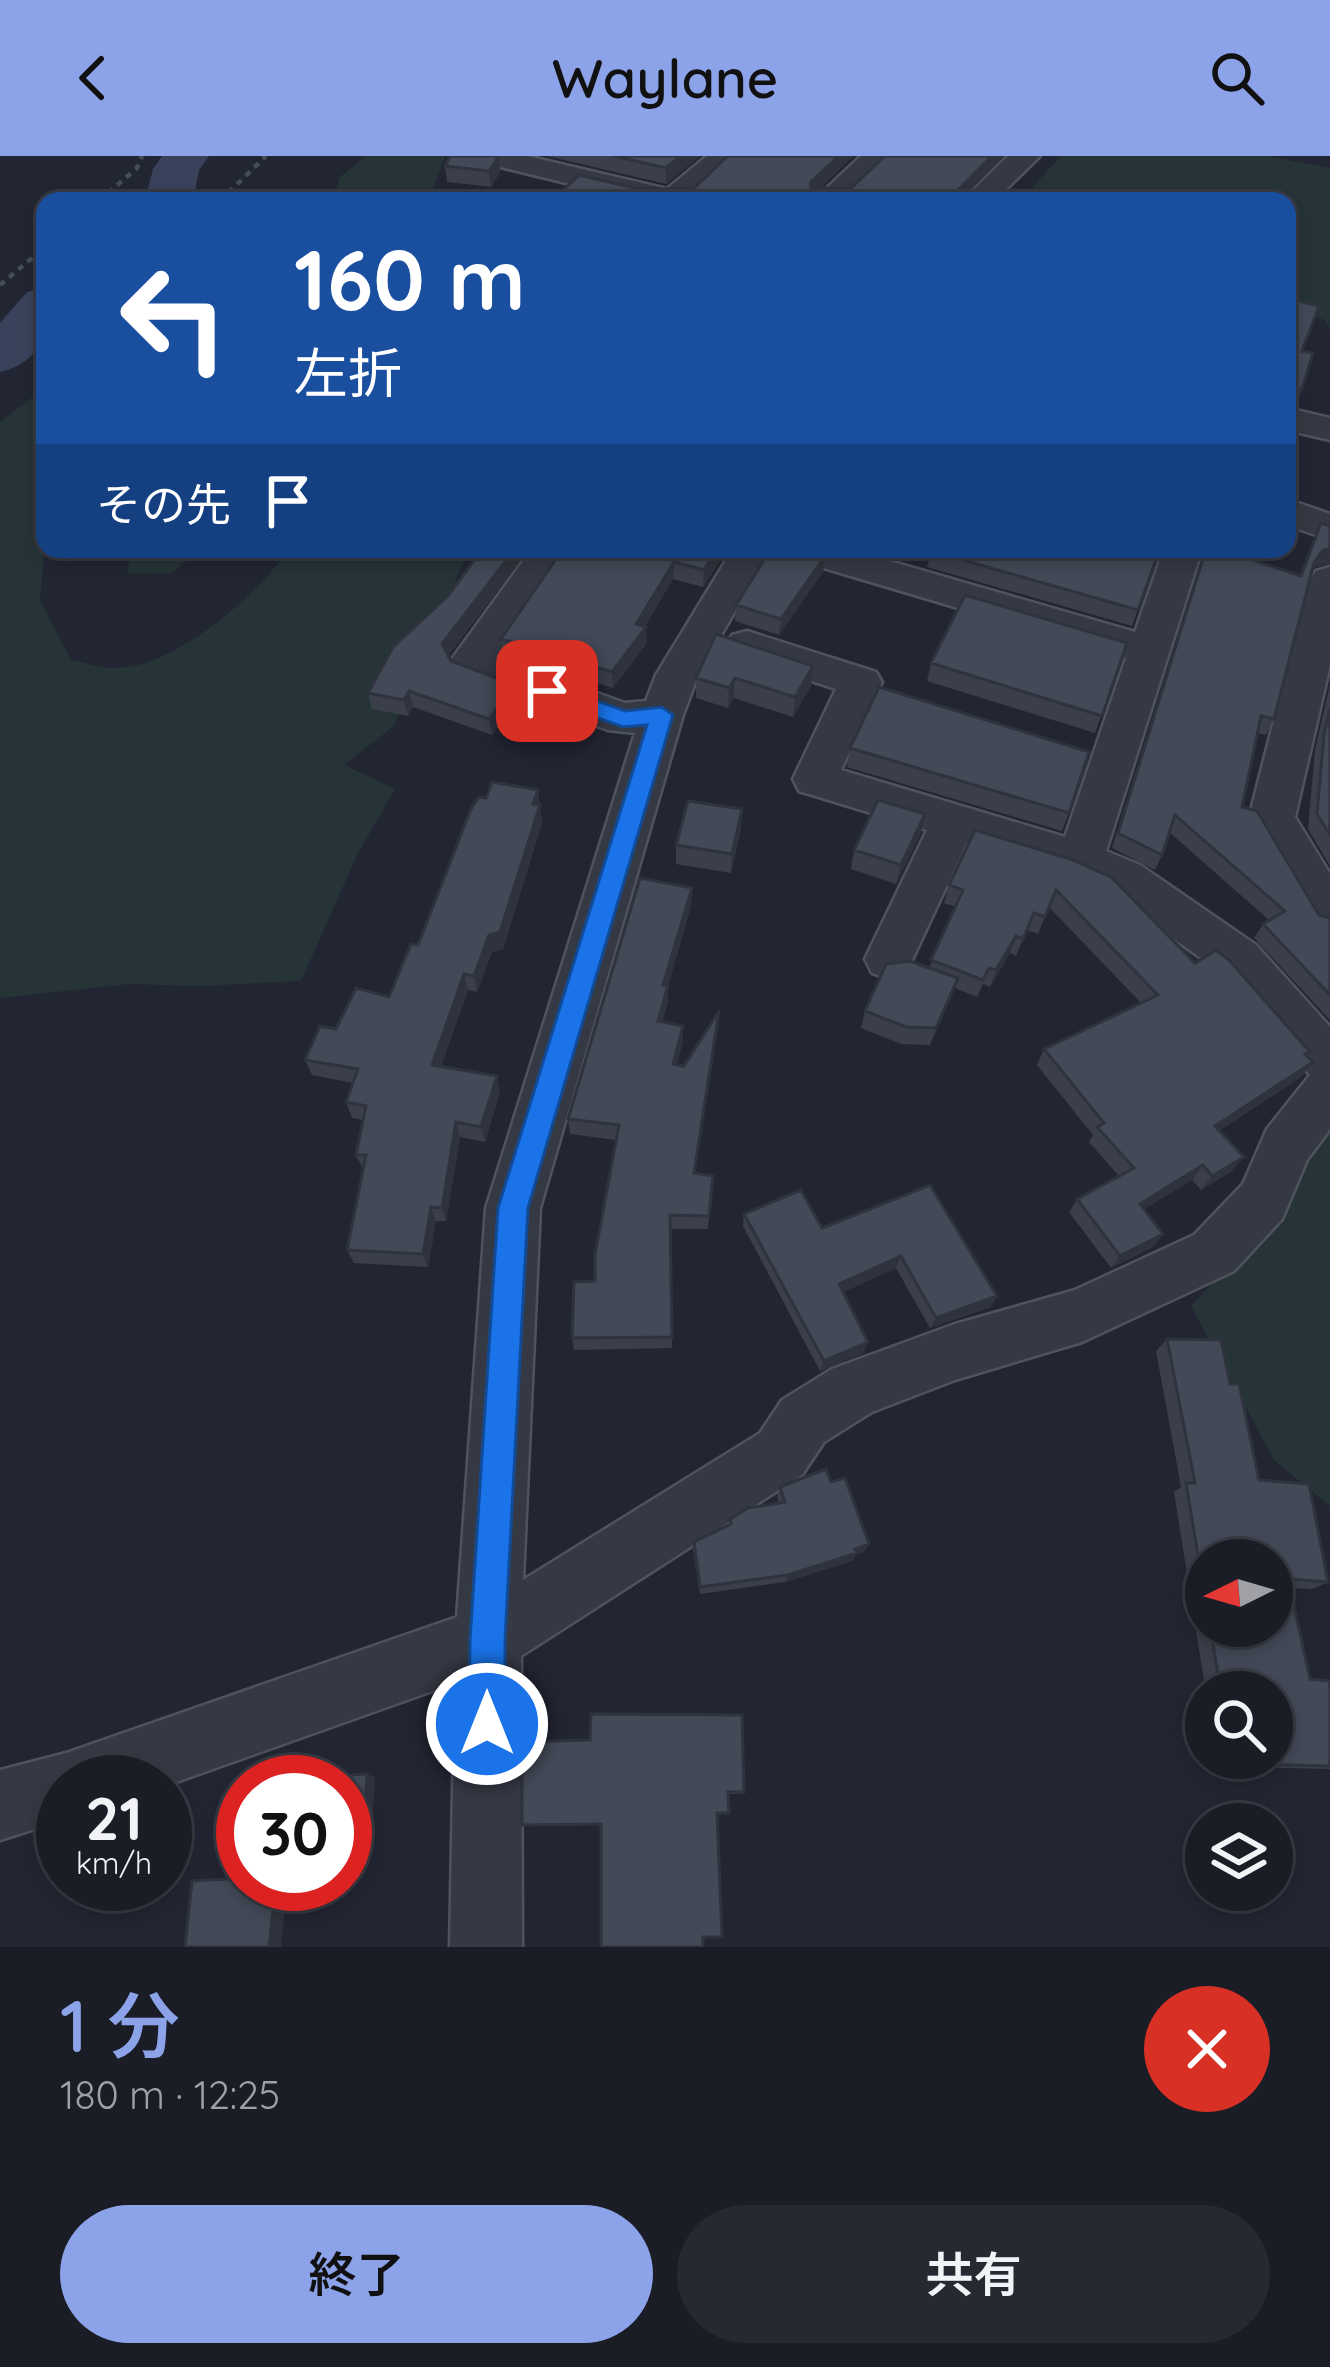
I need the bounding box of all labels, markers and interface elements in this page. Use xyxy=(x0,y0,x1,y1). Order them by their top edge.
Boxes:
text: Waylane xyxy=(552,44,778,112)
icon: back xyxy=(60,45,126,111)
icon: search xyxy=(1204,45,1270,111)
text: 160 m xyxy=(294,226,526,331)
icon: left xyxy=(96,240,252,396)
text: 左折 xyxy=(294,339,402,407)
icon: arrive xyxy=(255,468,321,534)
text: その先 xyxy=(96,476,231,532)
pin xyxy=(496,640,598,742)
icon: arrive xyxy=(514,658,580,724)
north arrow xyxy=(1185,1539,1293,1647)
map controls xyxy=(1185,1539,1293,1911)
position arrow xyxy=(424,1661,550,1787)
button: search xyxy=(1185,1671,1293,1779)
speed limit sign: 30 xyxy=(216,1755,372,1911)
text: 21 xyxy=(85,1780,143,1855)
button: layers xyxy=(1185,1803,1293,1911)
text: km/h xyxy=(76,1844,152,1882)
text: 1 分 xyxy=(60,1980,180,2070)
button: close xyxy=(1144,1986,1270,2112)
text: 180 m · 12:25 xyxy=(60,2070,280,2119)
button: 終了 xyxy=(60,2205,653,2343)
button: 共有 xyxy=(677,2205,1270,2343)

